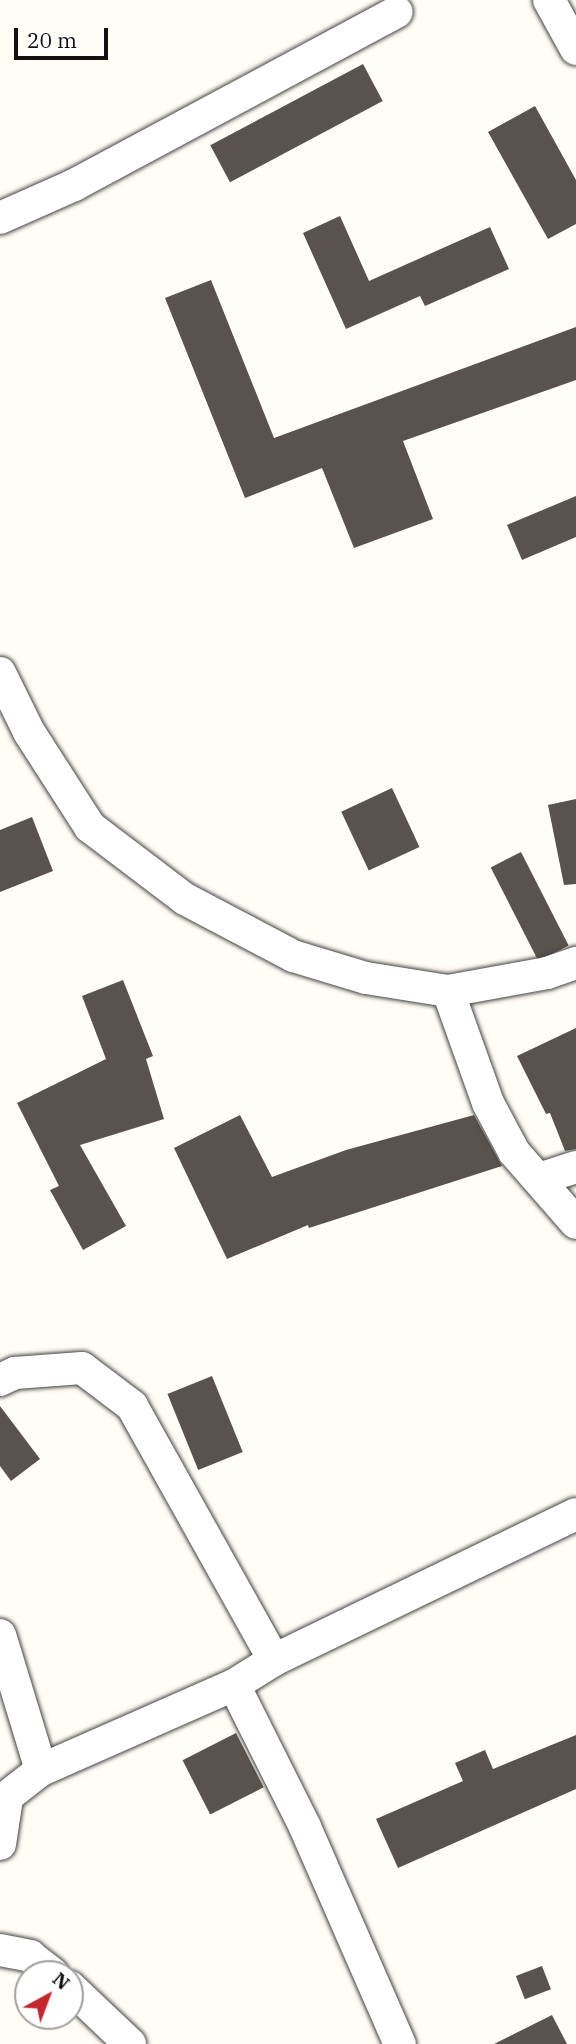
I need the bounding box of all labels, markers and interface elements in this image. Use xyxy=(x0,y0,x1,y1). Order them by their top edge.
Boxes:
scale bar xyxy=(18,14,112,58)
text: 20 m xyxy=(27,26,77,54)
north arrow xyxy=(14,1960,84,2030)
text: N xyxy=(48,1967,75,1995)

